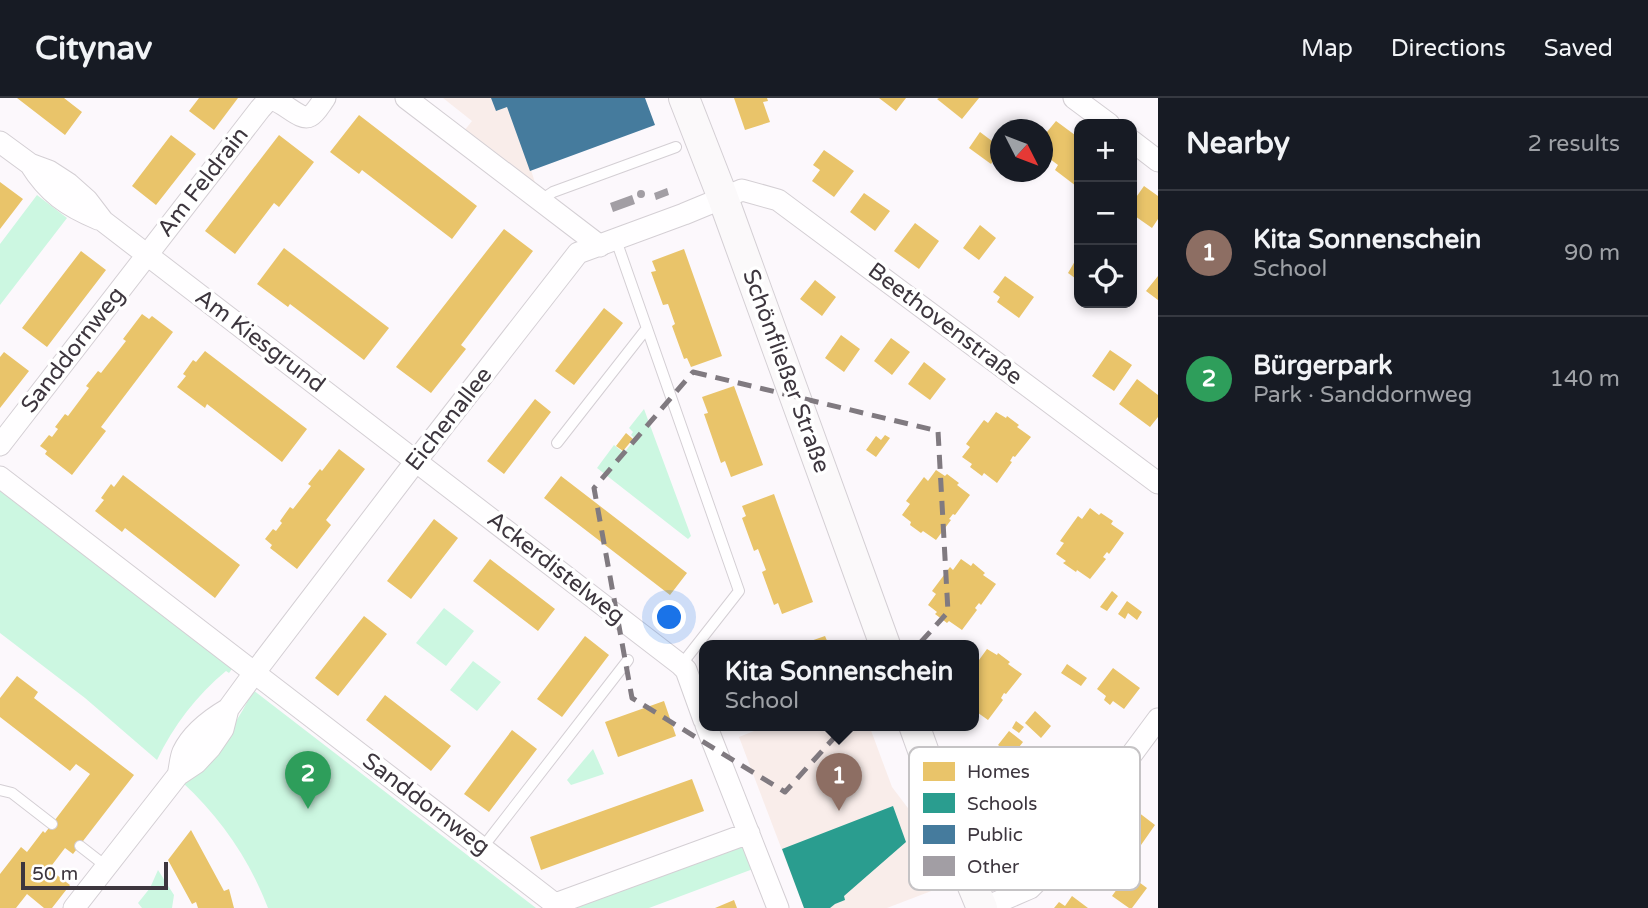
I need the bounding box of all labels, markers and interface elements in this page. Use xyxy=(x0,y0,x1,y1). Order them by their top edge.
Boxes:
text: Citynav xyxy=(35,29,152,68)
text: Map xyxy=(1301,34,1353,63)
text: Directions xyxy=(1391,34,1506,63)
text: Saved xyxy=(1544,34,1613,63)
north arrow xyxy=(990,119,1053,182)
map controls xyxy=(1074,119,1137,308)
button: + xyxy=(1074,119,1137,182)
street label: Am Feldrain xyxy=(151,121,255,243)
text: Nearby xyxy=(1186,125,1290,162)
text: 2 results xyxy=(1527,130,1620,158)
button: − xyxy=(1074,182,1137,245)
text: Kita Sonnenschein xyxy=(1253,224,1481,255)
text: 1 xyxy=(1202,239,1216,267)
text: 90 m xyxy=(1564,239,1620,267)
button: locate xyxy=(1074,245,1137,308)
text: School xyxy=(1253,255,1327,283)
street label: Beethovenstraße xyxy=(862,257,1028,391)
street label: Schönfließer Straße xyxy=(736,265,836,477)
street label: Sanddornweg xyxy=(15,281,131,419)
street label: Am Kiesgrund xyxy=(190,283,330,399)
text: Bürgerpark xyxy=(1253,350,1392,381)
street label: Eichenallee xyxy=(400,361,498,477)
text: 2 xyxy=(1202,365,1216,393)
text: 140 m xyxy=(1550,365,1620,393)
text: Park · Sanddornweg xyxy=(1253,381,1472,409)
street label: Ackerdistelweg xyxy=(482,506,630,630)
your location xyxy=(652,600,686,634)
popup xyxy=(699,640,979,731)
text: Kita Sonnenschein xyxy=(725,656,953,687)
text: School xyxy=(725,687,799,715)
street label: Sanddornweg xyxy=(357,747,495,861)
legend xyxy=(909,747,1140,890)
pin: 2 xyxy=(285,751,331,809)
pin: 1 xyxy=(816,753,862,811)
text: Homes xyxy=(967,761,1030,783)
text: Schools xyxy=(967,793,1037,815)
text: Public xyxy=(967,824,1023,846)
text: Other xyxy=(967,856,1020,878)
scale bar xyxy=(21,859,168,891)
text: 50 m xyxy=(32,863,78,885)

